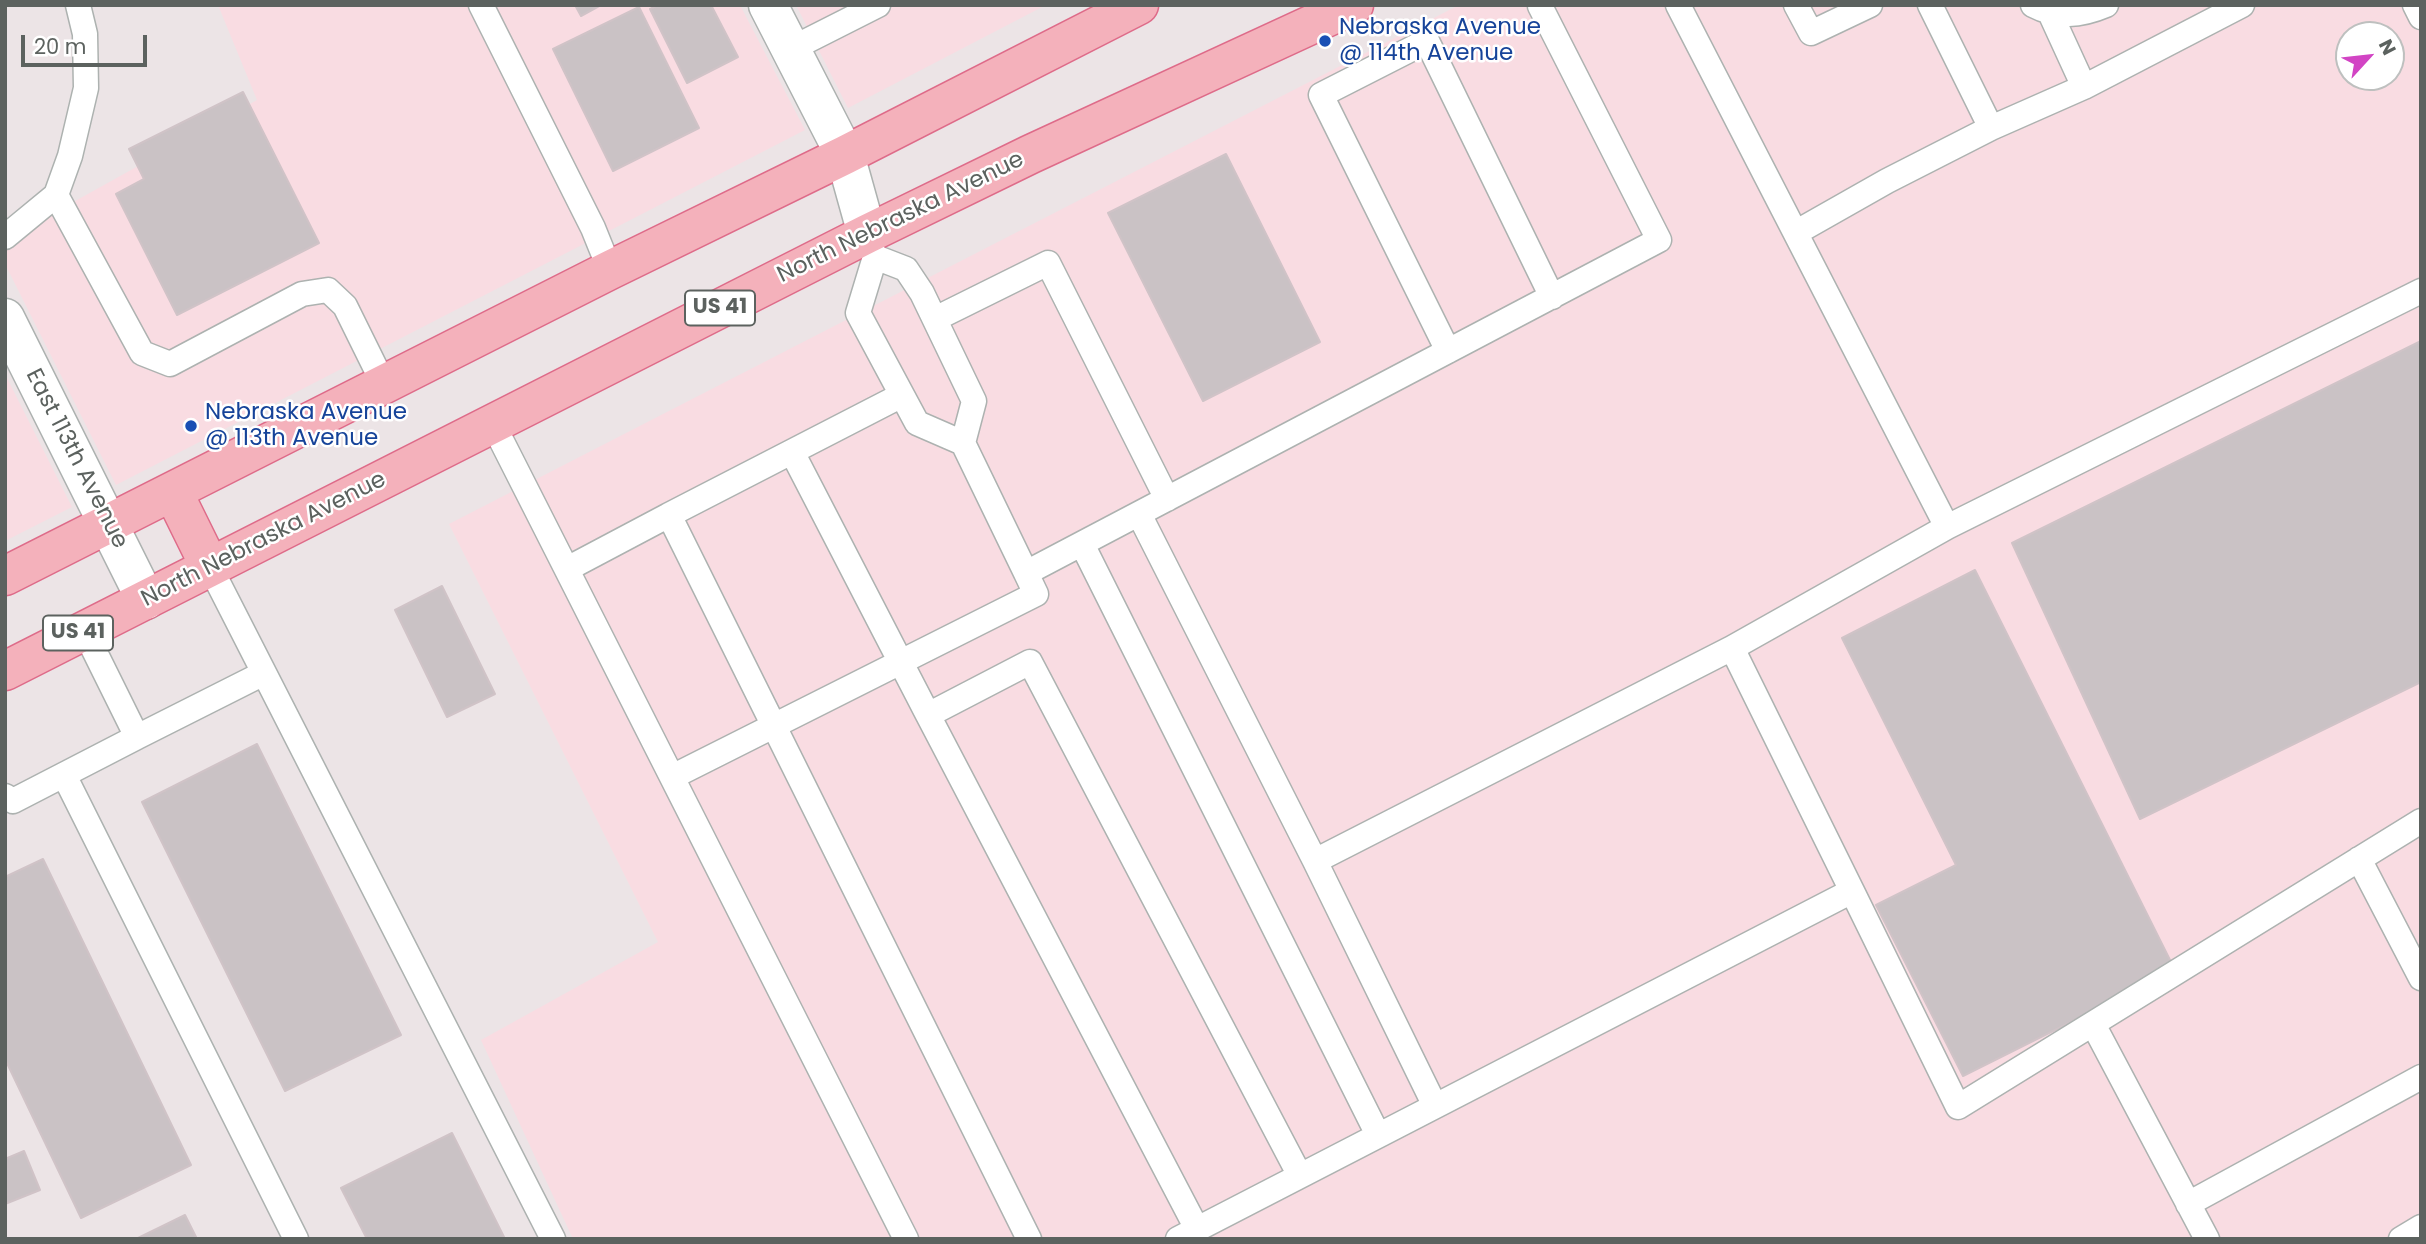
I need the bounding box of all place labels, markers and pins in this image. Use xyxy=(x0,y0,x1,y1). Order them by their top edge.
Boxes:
place label: Nebraska Avenue @ 114th Avenue xyxy=(1339,14,1541,68)
marker: Nebraska Avenue @ 114th Avenue xyxy=(1317,33,1333,49)
place label: Nebraska Avenue @ 113th Avenue xyxy=(205,399,407,453)
marker: Nebraska Avenue @ 113th Avenue xyxy=(183,418,199,434)

